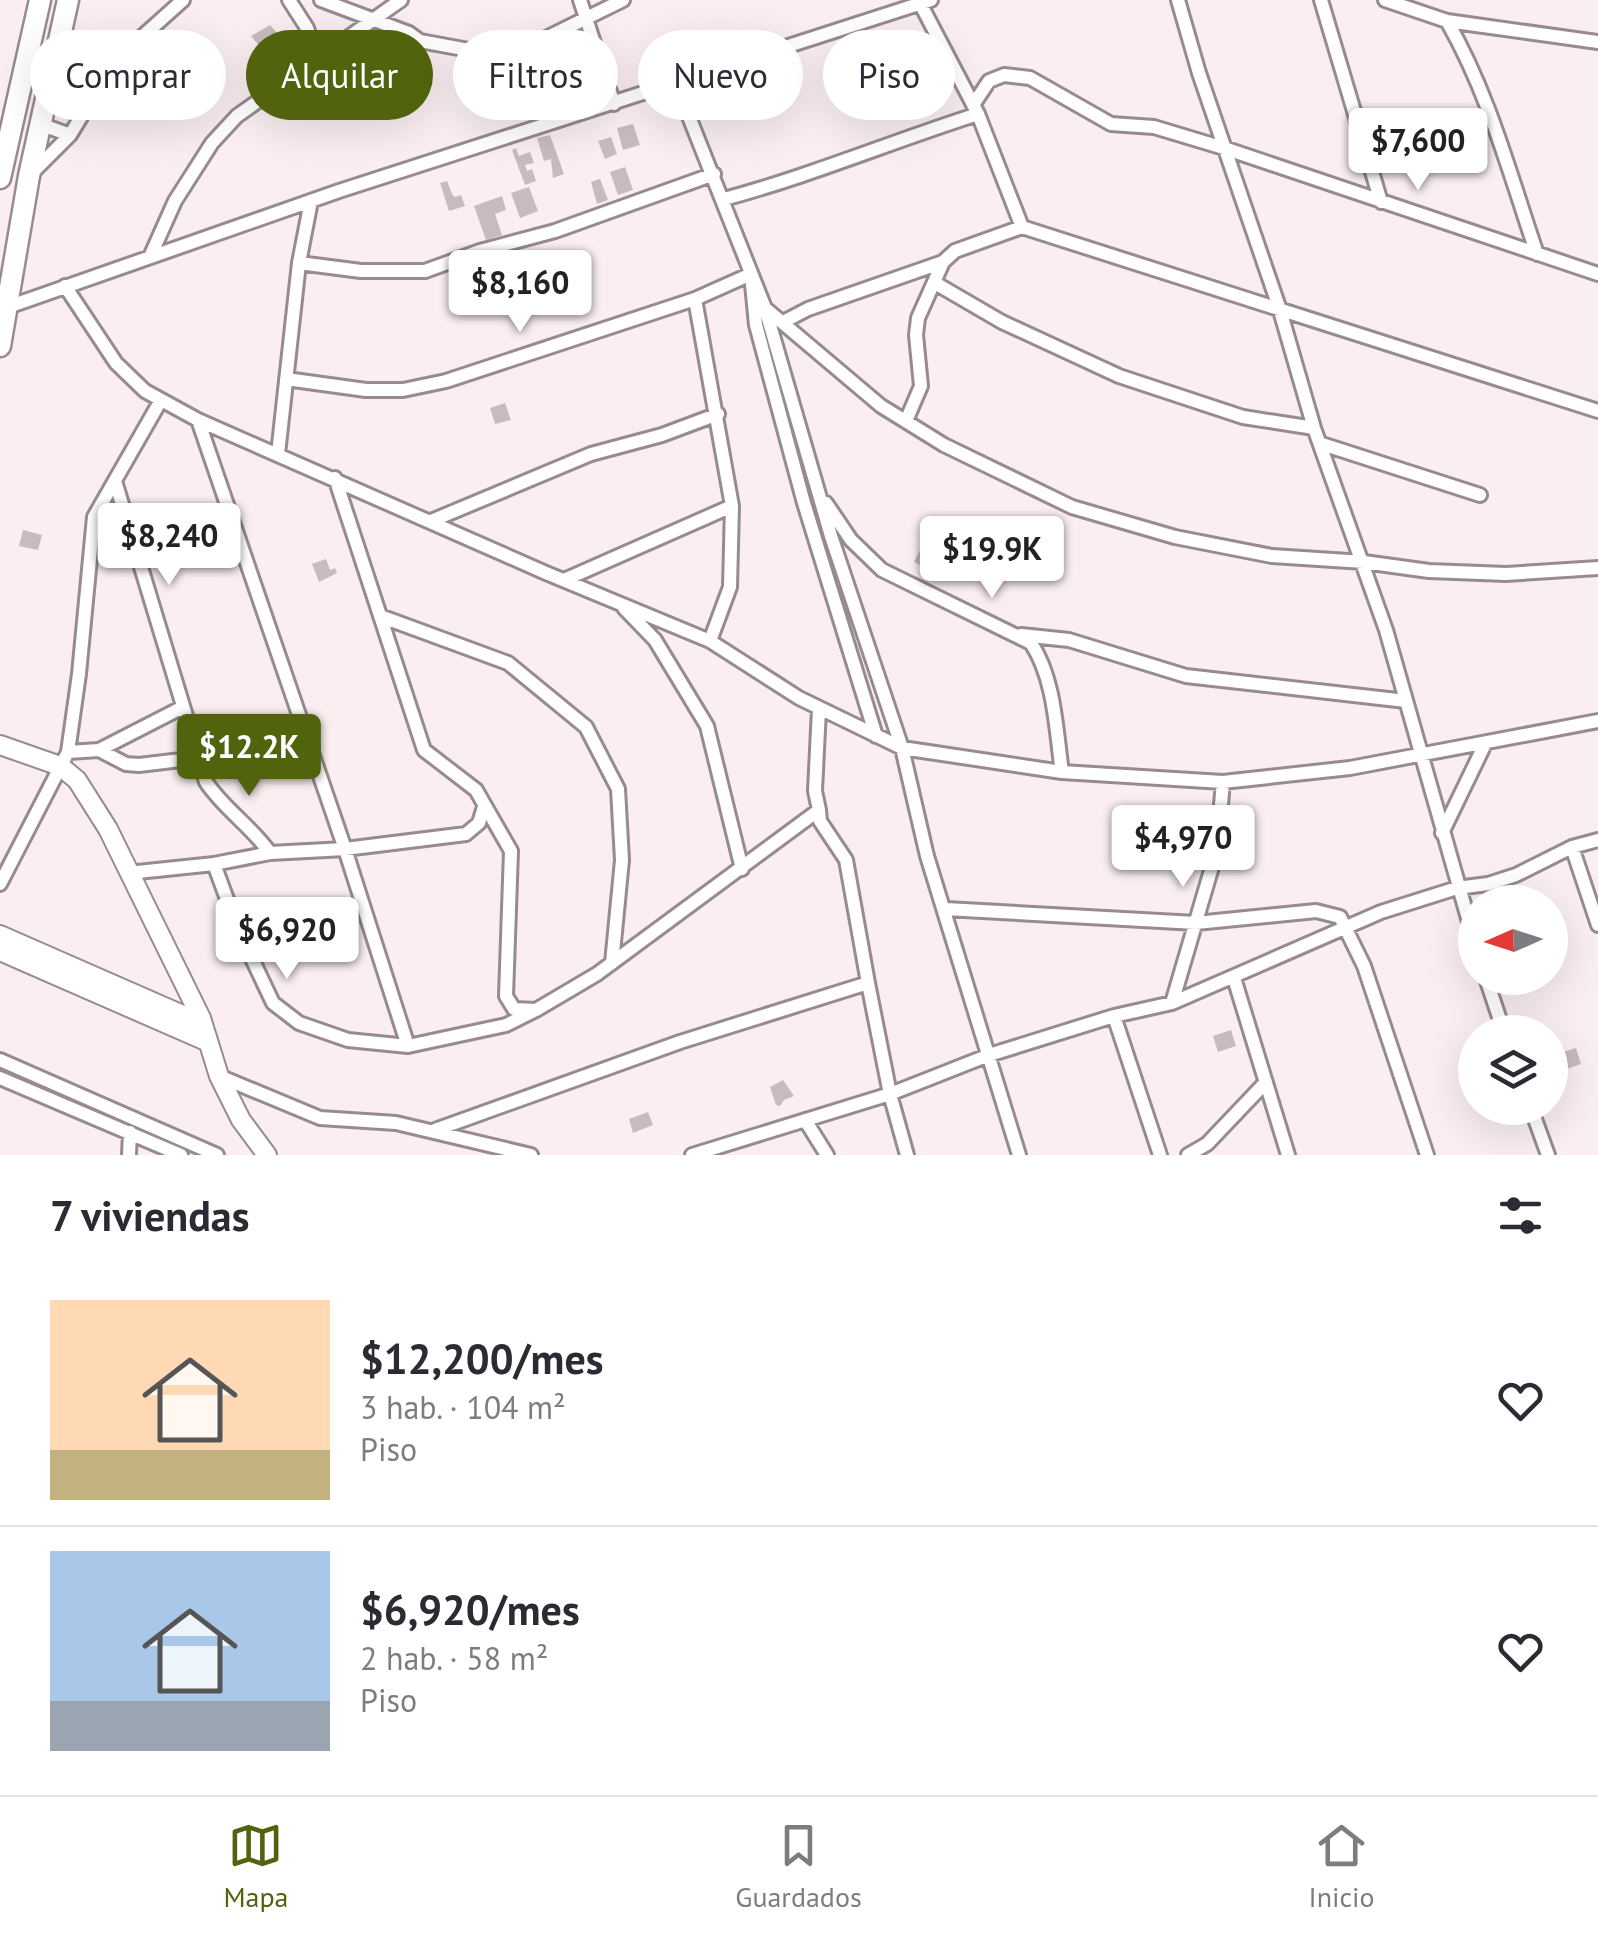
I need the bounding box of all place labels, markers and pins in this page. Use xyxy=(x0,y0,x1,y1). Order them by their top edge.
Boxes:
pin: $7,600 xyxy=(1337,108,1499,193)
pin: $8,160 xyxy=(439,250,601,335)
pin: $8,240 xyxy=(88,503,250,588)
pin: $19.9K xyxy=(911,516,1073,601)
pin: $12.2K xyxy=(168,714,330,799)
pin: $4,970 xyxy=(1102,805,1264,890)
pin: $6,920 xyxy=(206,897,368,982)

